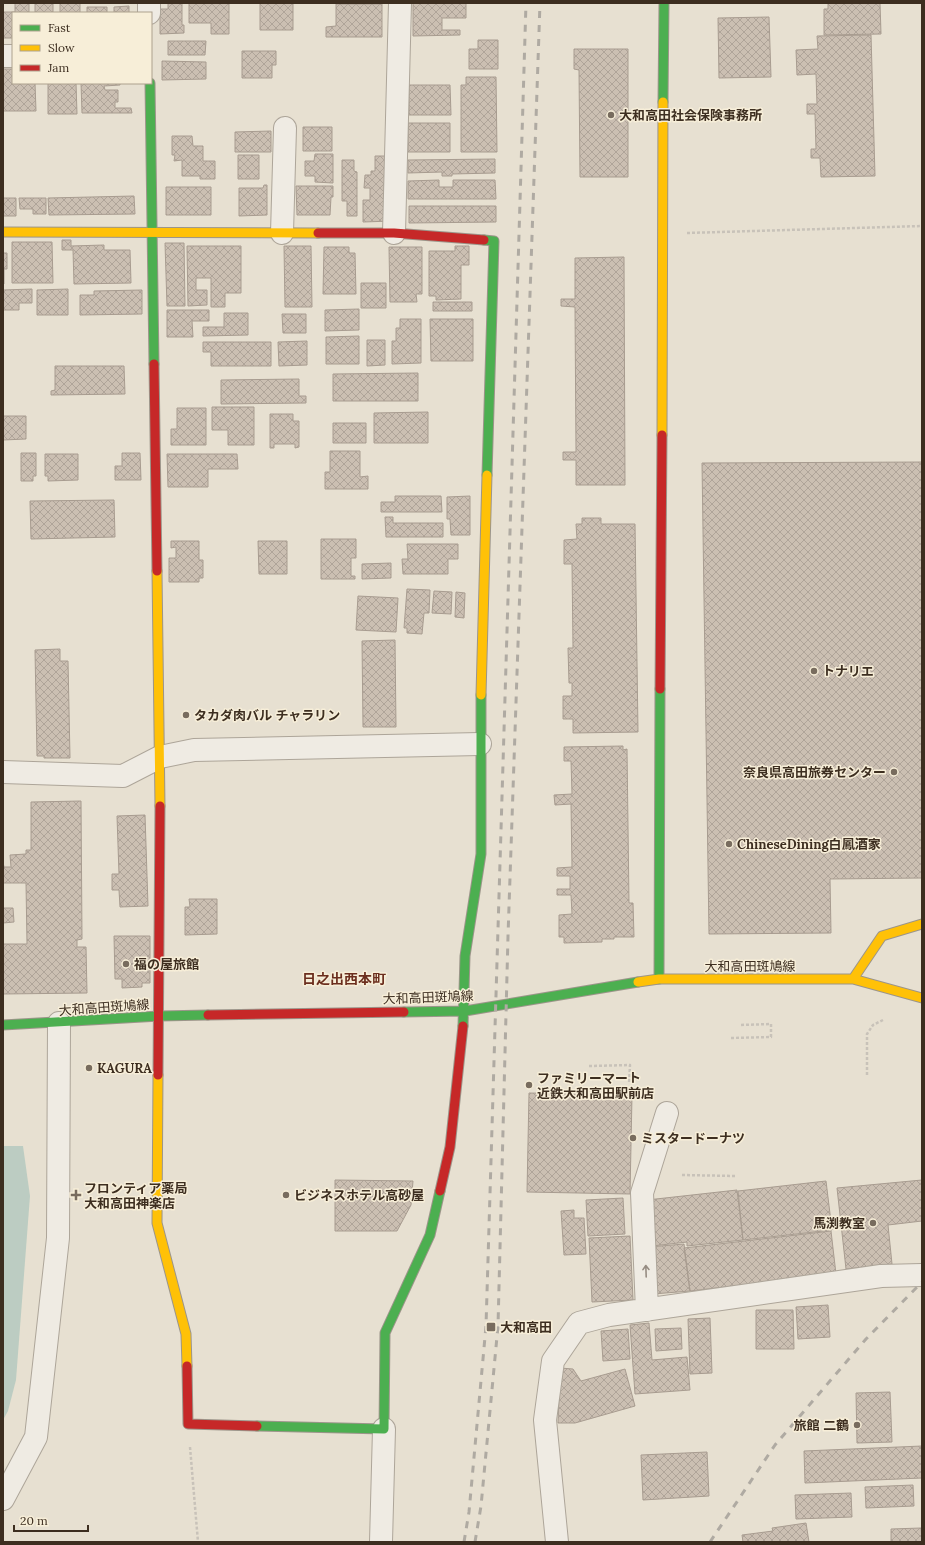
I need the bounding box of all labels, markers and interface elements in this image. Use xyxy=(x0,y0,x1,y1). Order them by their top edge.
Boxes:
legend xyxy=(12,12,152,84)
text: Fast xyxy=(48,20,71,35)
text: Slow xyxy=(48,40,75,55)
text: Jam xyxy=(47,60,69,75)
place label: 大和高田社会保険事務所 xyxy=(619,107,762,124)
marker: 大和高田社会保険事務所 xyxy=(606,110,616,120)
place label: トナリエ xyxy=(822,663,874,680)
marker: トナリエ xyxy=(809,666,819,676)
place label: タカダ肉バル チャラリン xyxy=(194,707,340,724)
marker: タカダ肉バル チャラリン xyxy=(181,710,191,720)
place label: 奈良県高田旅券センター xyxy=(743,764,886,781)
marker: 奈良県高田旅券センター xyxy=(889,767,899,777)
place label: ChineseDining白鳳酒家 xyxy=(737,836,881,853)
marker: ChineseDining白鳳酒家 xyxy=(724,839,734,849)
place label: 福の屋旅館 xyxy=(134,956,199,973)
street label: 大和高田斑鳩線 xyxy=(704,958,796,975)
marker: 福の屋旅館 xyxy=(121,959,131,969)
district label: 日之出西本町 xyxy=(302,970,386,988)
street label: 大和高田斑鳩線 xyxy=(382,987,474,1008)
street label: 大和高田斑鳩線 xyxy=(58,996,150,1019)
place label: KAGURA xyxy=(97,1060,152,1077)
marker: KAGURA xyxy=(84,1063,94,1073)
place label: ファミリーマート 近鉄大和高田駅前店 xyxy=(537,1070,654,1102)
marker: ファミリーマート 近鉄大和高田駅前店 xyxy=(524,1080,534,1090)
place label: ミスタードーナツ xyxy=(641,1130,745,1147)
marker: ミスタードーナツ xyxy=(628,1133,638,1143)
place label: フロンティア薬局 大和高田神楽店 xyxy=(84,1180,187,1212)
place label: ビジネスホテル高砂屋 xyxy=(294,1187,424,1204)
marker: フロンティア薬局 大和高田神楽店 xyxy=(71,1190,81,1200)
marker: ビジネスホテル高砂屋 xyxy=(281,1190,291,1200)
place label: 馬渕教室 xyxy=(813,1215,865,1232)
marker: 馬渕教室 xyxy=(868,1218,878,1228)
one-way arrow xyxy=(642,1265,649,1278)
place label: 大和高田 xyxy=(500,1319,552,1336)
marker: 大和高田 xyxy=(485,1321,497,1333)
place label: 旅館 二鶴 xyxy=(794,1417,849,1434)
marker: 旅館 二鶴 xyxy=(852,1420,862,1430)
scale bar xyxy=(14,1507,88,1533)
text: 20 m xyxy=(20,1513,48,1528)

